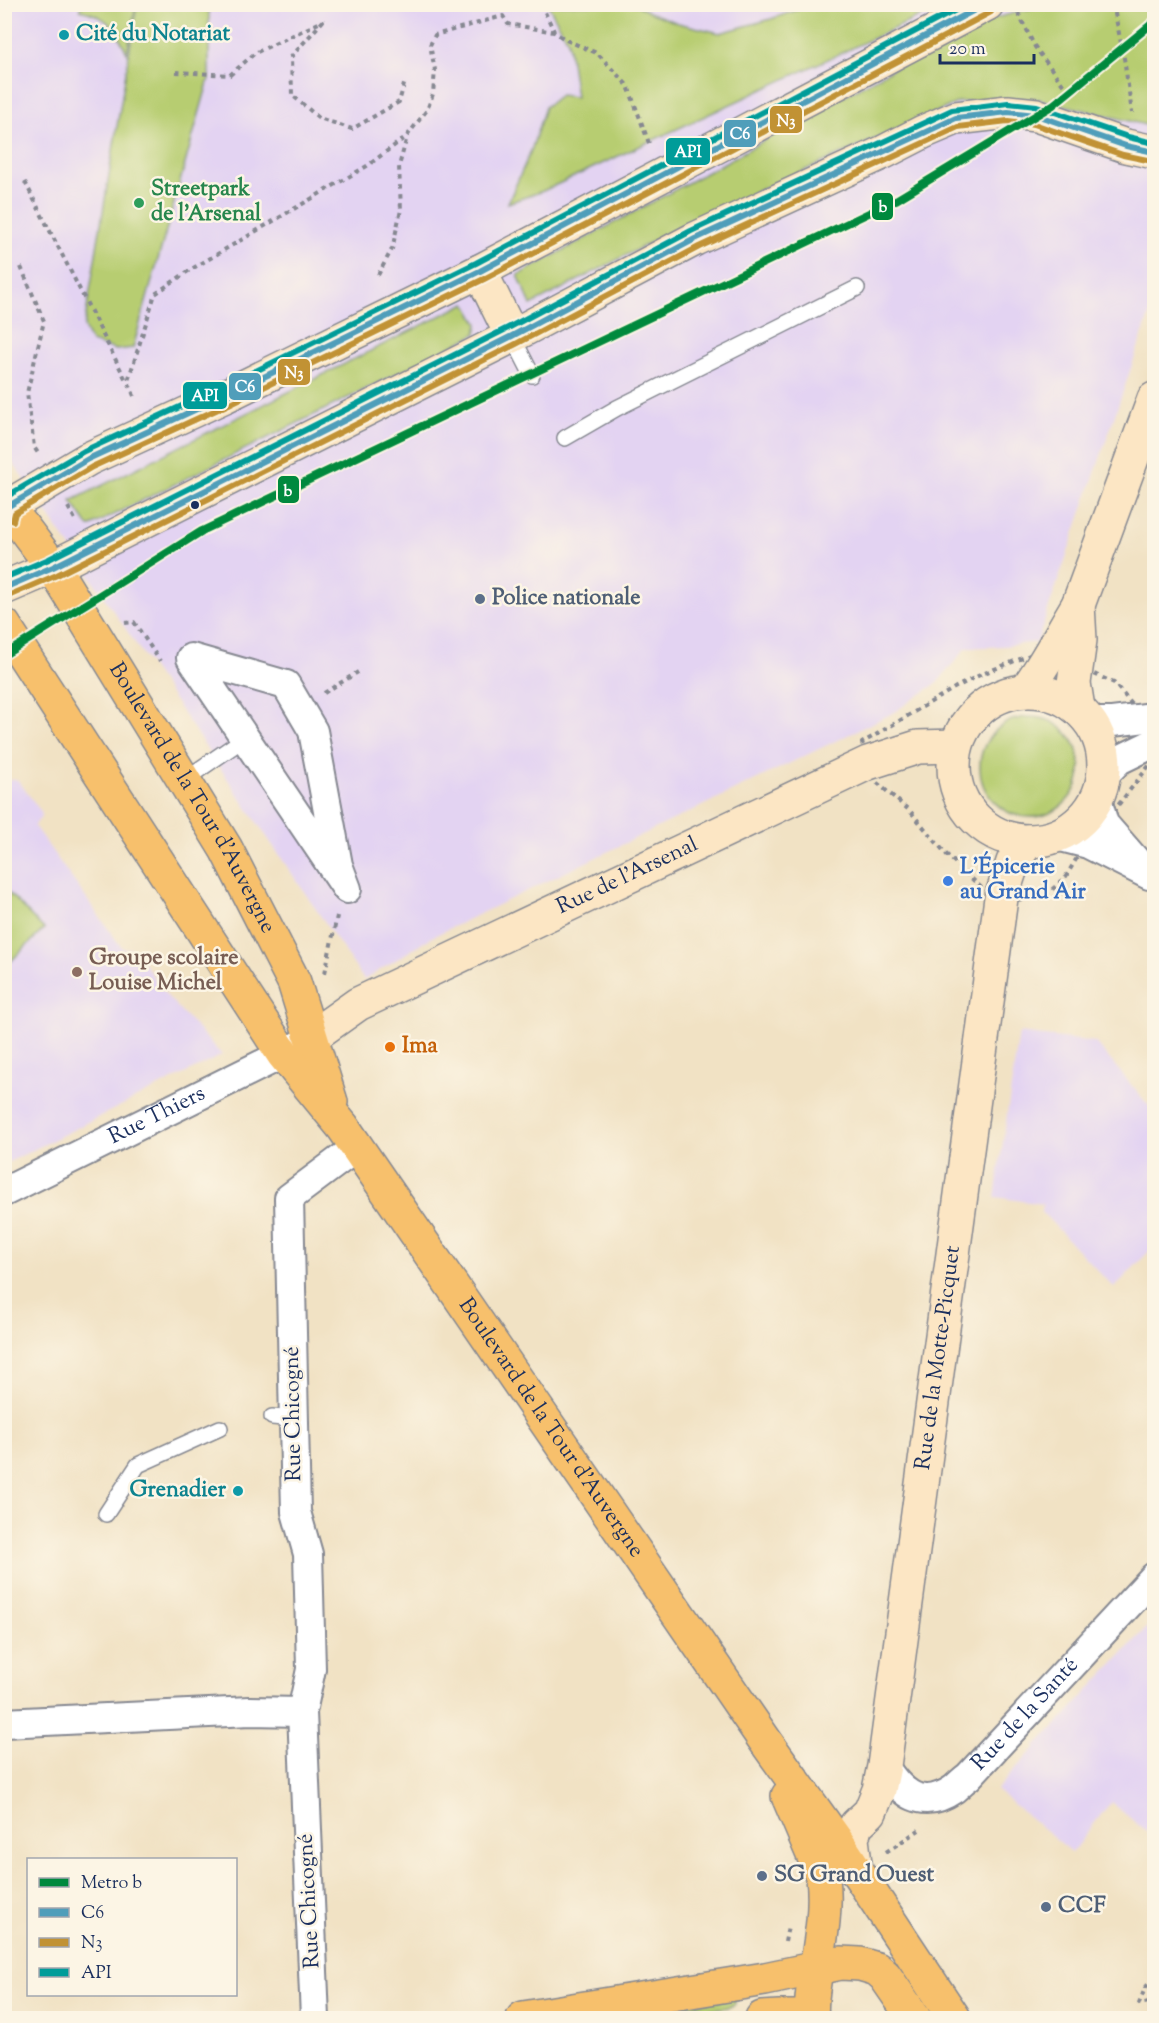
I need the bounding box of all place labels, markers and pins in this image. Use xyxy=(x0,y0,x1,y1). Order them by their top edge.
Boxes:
place label: Cité du Notariat xyxy=(76,19,231,51)
marker: Cité du Notariat xyxy=(57,28,71,42)
place label: Streetpark de l'Arsenal xyxy=(151,174,262,231)
marker: Streetpark de l'Arsenal xyxy=(132,196,146,210)
unlabelled marker xyxy=(189,499,201,511)
place label: Police nationale xyxy=(492,583,640,615)
marker: Police nationale xyxy=(473,592,487,606)
place label: L'Épicerie au Grand Air xyxy=(960,851,1086,909)
marker: L'Épicerie au Grand Air xyxy=(941,874,955,888)
place label: Groupe scolaire Louise Michel xyxy=(89,943,239,1000)
marker: Groupe scolaire Louise Michel xyxy=(70,965,84,979)
place label: Ima xyxy=(402,1031,438,1063)
marker: Ima xyxy=(383,1040,397,1054)
place label: Grenadier xyxy=(130,1475,227,1507)
marker: Grenadier xyxy=(231,1484,245,1498)
place label: SG Grand Ouest xyxy=(774,1860,934,1892)
marker: SG Grand Ouest xyxy=(755,1869,769,1883)
place label: CCF xyxy=(1058,1891,1107,1923)
marker: CCF xyxy=(1039,1900,1053,1914)

